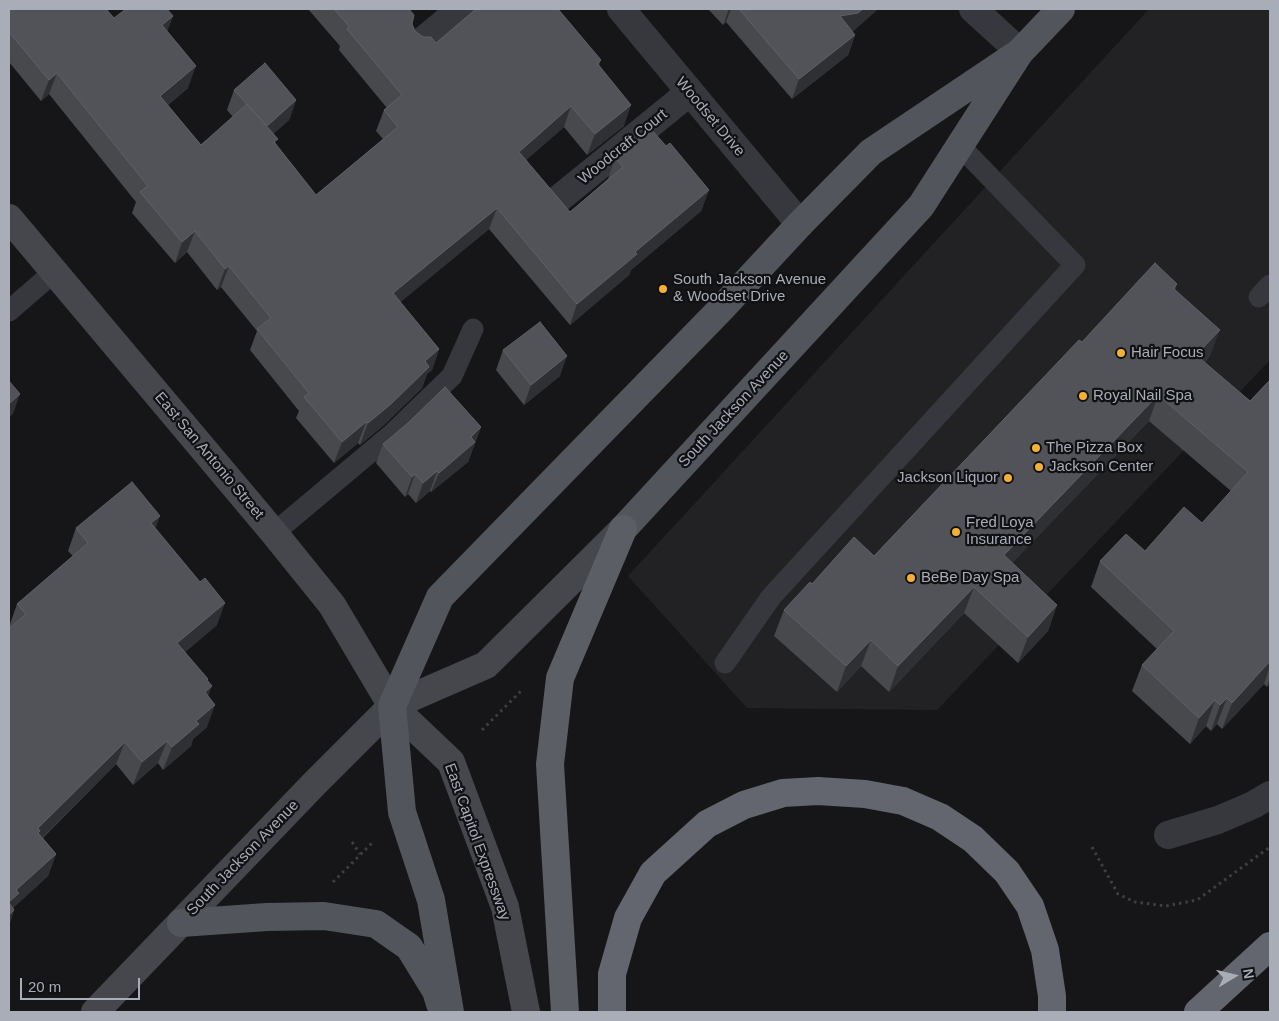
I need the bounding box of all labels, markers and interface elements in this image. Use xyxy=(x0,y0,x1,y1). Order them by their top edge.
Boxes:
street label: Woodset Drive xyxy=(672,74,748,160)
street label: Woodcraft Court xyxy=(575,106,671,188)
place label: South Jackson Avenue & Woodset Drive xyxy=(673,271,826,306)
marker: South Jackson Avenue & Woodset Drive xyxy=(657,283,669,295)
place label: Hair Focus xyxy=(1131,344,1204,362)
street label: South Jackson Avenue xyxy=(675,347,793,471)
marker: Hair Focus xyxy=(1115,347,1127,359)
place label: Royal Nail Spa xyxy=(1093,387,1192,405)
street label: East San Antonio Street xyxy=(151,389,267,523)
marker: Royal Nail Spa xyxy=(1077,390,1089,402)
place label: The Pizza Box xyxy=(1046,439,1143,457)
marker: The Pizza Box xyxy=(1030,442,1042,454)
place label: Jackson Center xyxy=(1049,458,1153,476)
marker: Jackson Center xyxy=(1033,461,1045,473)
place label: Jackson Liquor xyxy=(897,469,998,487)
marker: Jackson Liquor xyxy=(1002,472,1014,484)
place label: Fred Loya Insurance xyxy=(966,514,1034,549)
marker: Fred Loya Insurance xyxy=(950,526,962,538)
place label: BeBe Day Spa xyxy=(921,569,1019,587)
marker: BeBe Day Spa xyxy=(905,572,917,584)
street label: East Capitol Expressway xyxy=(440,761,514,923)
street label: South Jackson Avenue xyxy=(183,797,303,919)
north arrow xyxy=(1209,951,1259,1001)
text: N xyxy=(1240,967,1258,980)
scale bar xyxy=(22,968,142,1000)
text: 20 m xyxy=(28,978,61,995)

